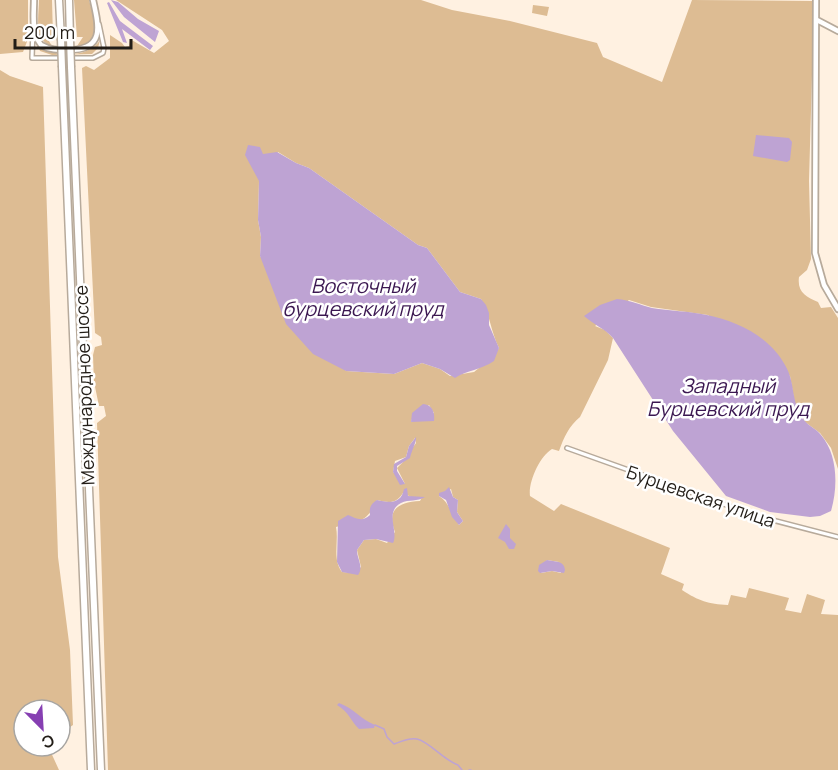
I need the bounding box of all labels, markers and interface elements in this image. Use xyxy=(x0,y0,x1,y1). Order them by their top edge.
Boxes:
scale bar xyxy=(15,12,130,50)
text: 200 m xyxy=(24,20,75,44)
water label: Восточный бурцевский пруд xyxy=(282,272,446,322)
street label: Международное шоссе xyxy=(69,284,99,486)
water label: Западный Бурцевский пруд xyxy=(647,372,811,422)
street label: Бурцевская улица xyxy=(624,459,778,533)
north arrow xyxy=(12,698,72,758)
text: С xyxy=(38,729,58,754)

